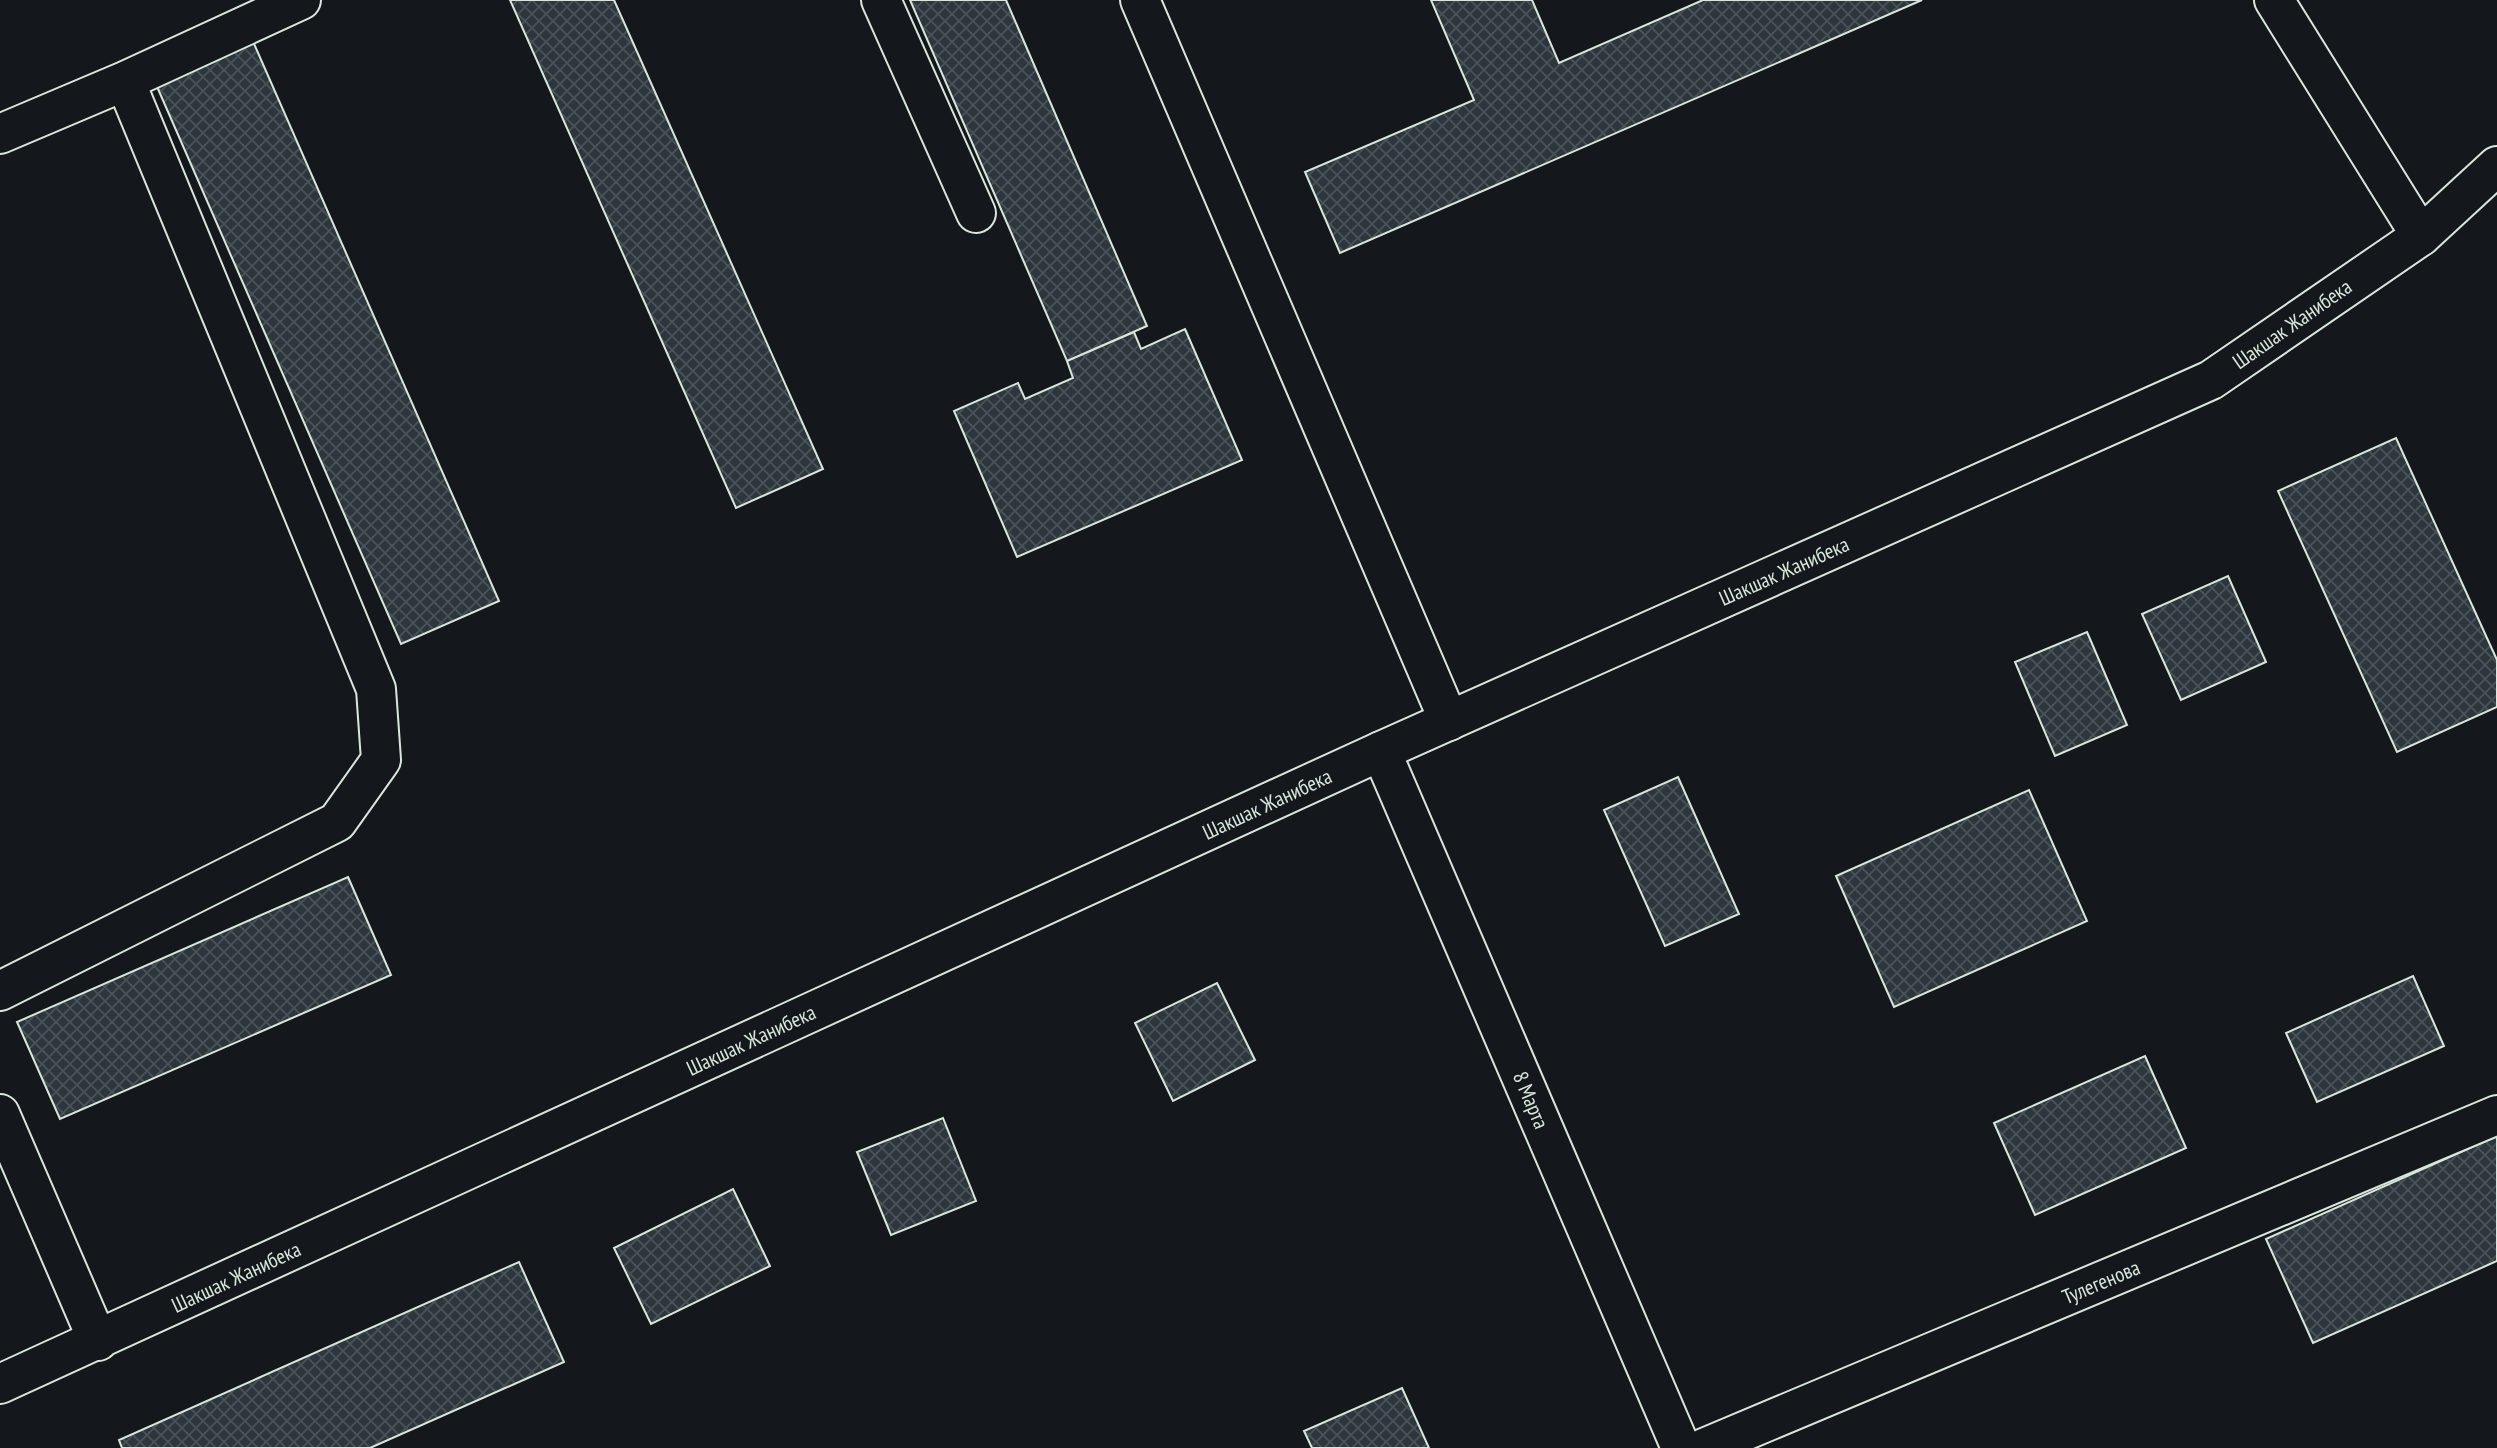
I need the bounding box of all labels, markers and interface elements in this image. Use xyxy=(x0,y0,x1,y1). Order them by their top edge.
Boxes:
street label: Шакшак Жанибека xyxy=(2227,273,2357,375)
street label: Шакшак Жанибека xyxy=(1715,530,1853,612)
street label: Шакшак Жанибека xyxy=(1198,762,1336,846)
street label: Шакшак Жанибека xyxy=(682,998,820,1082)
street label: 8 Марта xyxy=(1507,1067,1555,1133)
street label: Шакшак Жанибека xyxy=(167,1235,305,1319)
street label: Тулегенова xyxy=(2058,1254,2144,1310)

